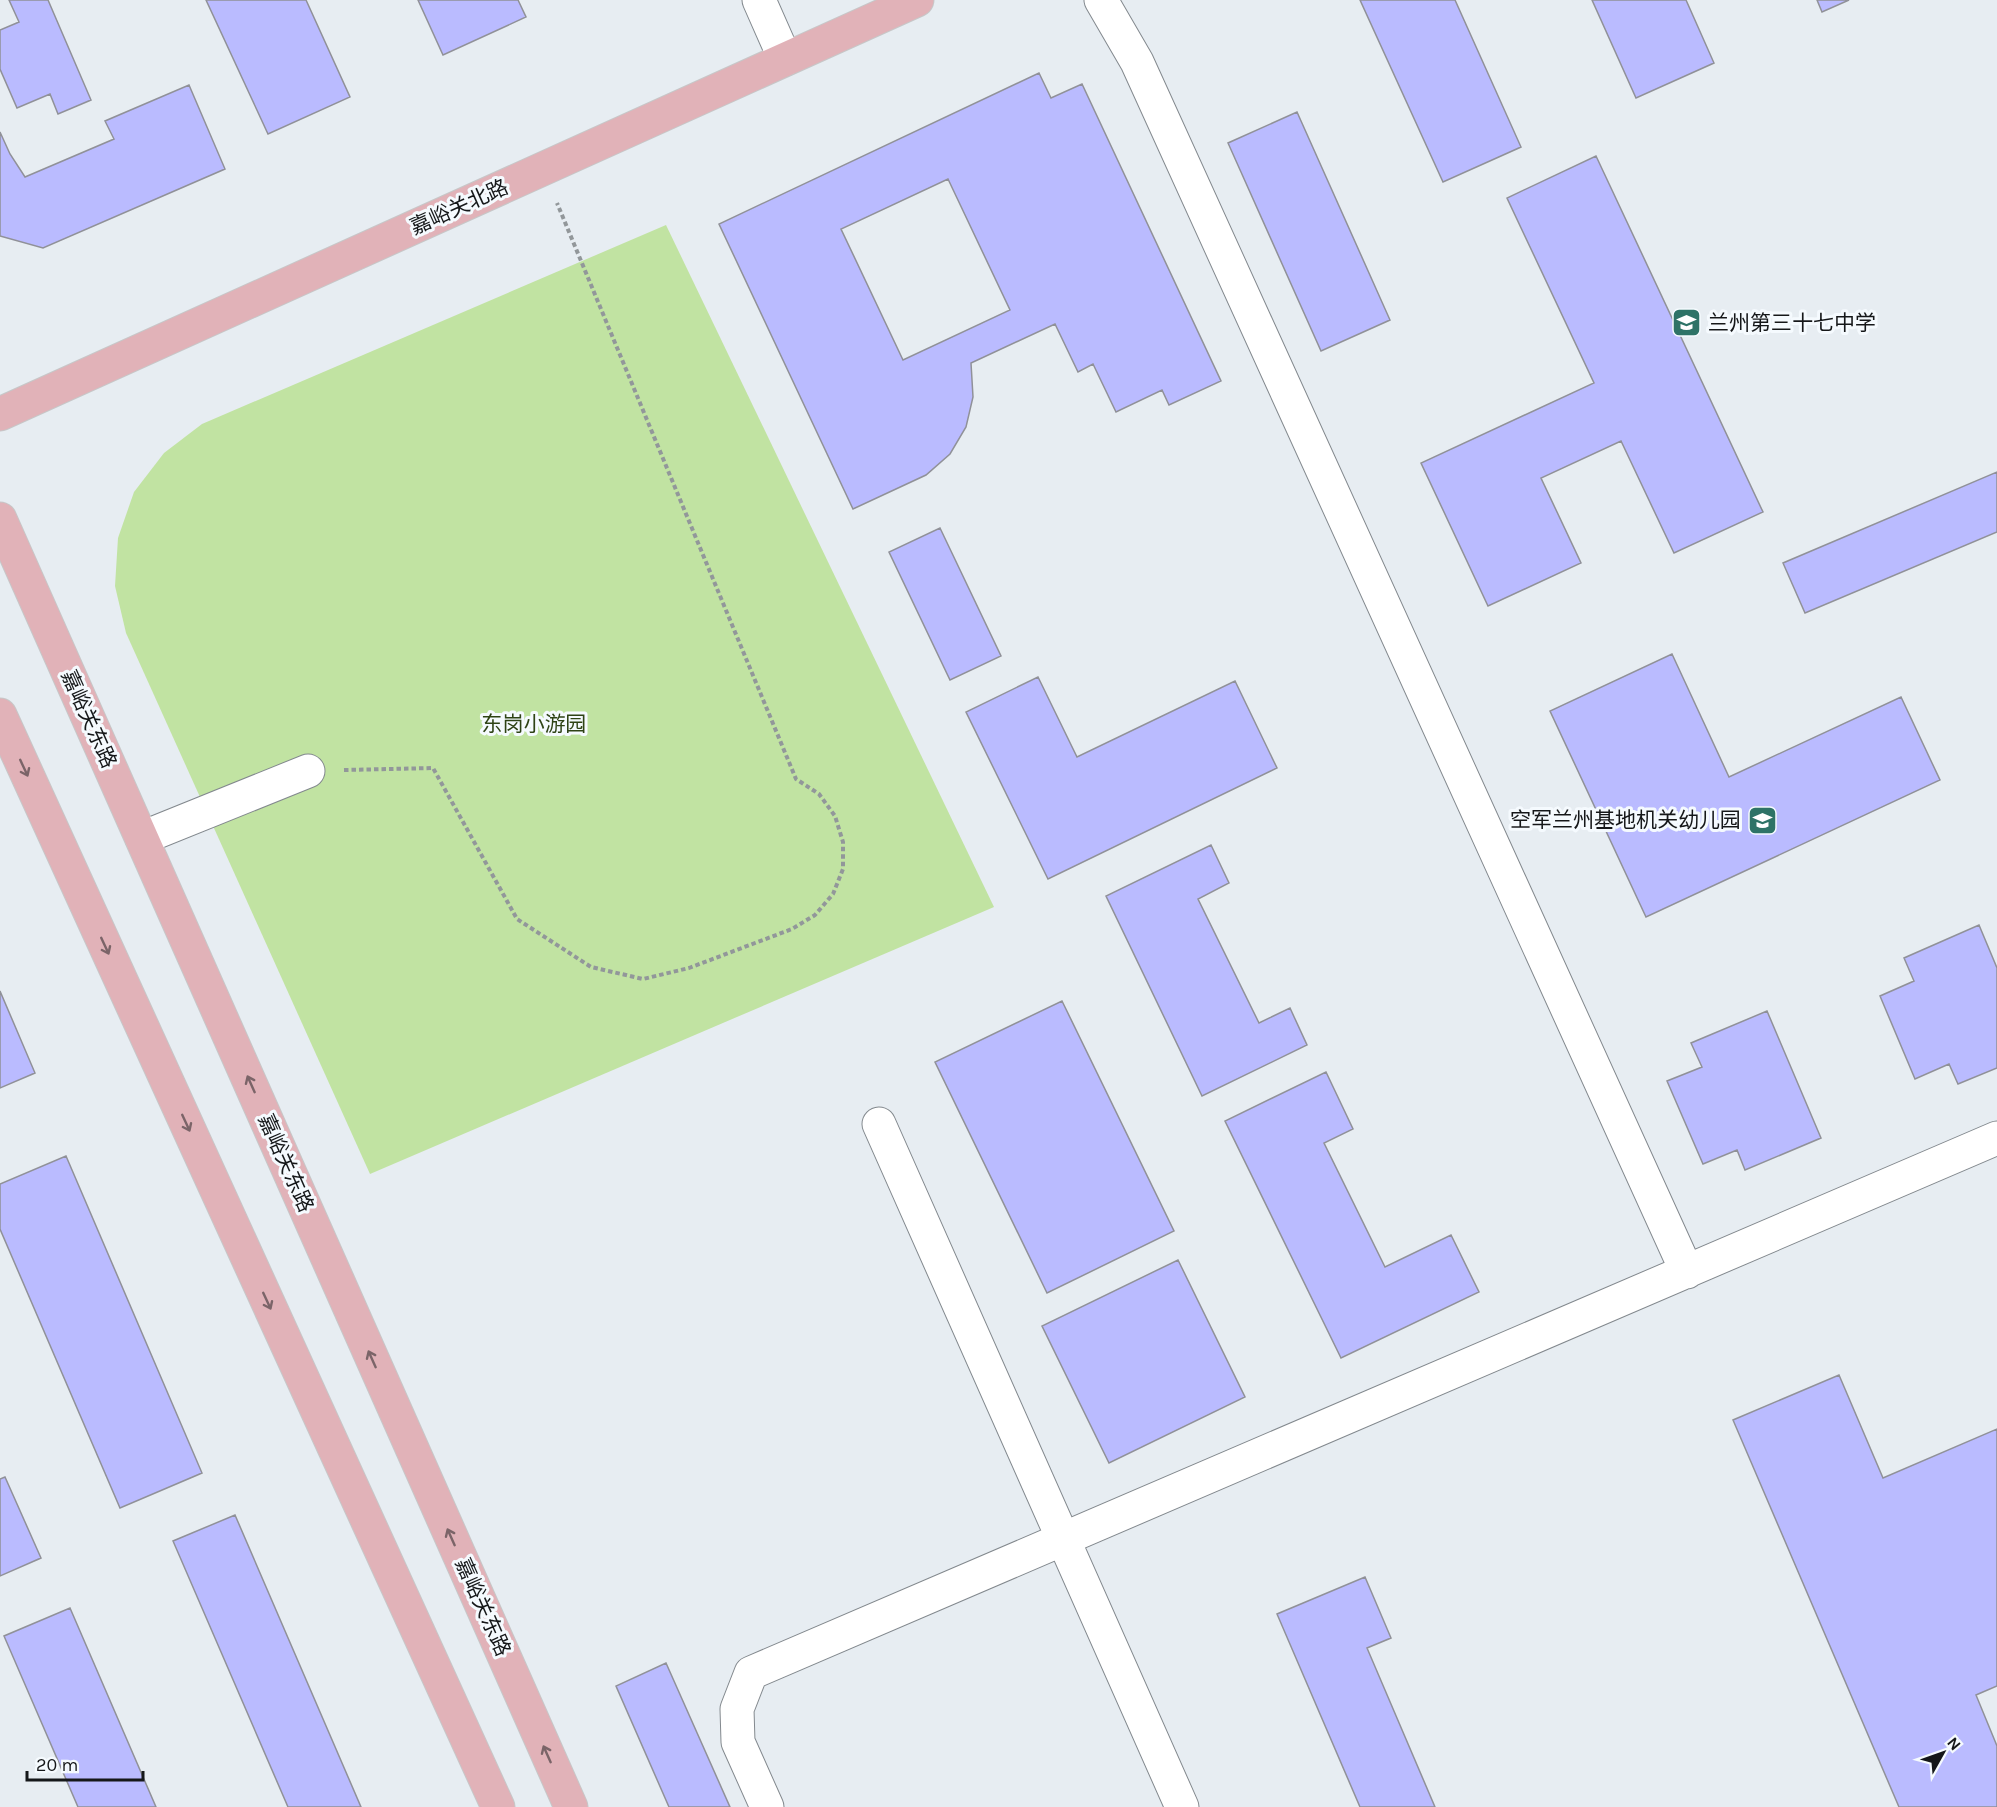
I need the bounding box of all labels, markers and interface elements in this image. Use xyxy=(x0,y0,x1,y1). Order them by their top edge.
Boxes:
street label: 嘉峪关北路 xyxy=(406,175,512,239)
school or university icon: 兰州第三十七中学 xyxy=(1671,307,1703,339)
place label: 兰州第三十七中学 xyxy=(1708,311,1876,335)
street label: 嘉峪关东路 xyxy=(57,666,121,772)
park label: 东岗小游园 xyxy=(482,712,587,736)
one-way arrow xyxy=(19,759,31,777)
school or university icon: 空军兰州基地机关幼儿园 xyxy=(1746,804,1778,836)
place label: 空军兰州基地机关幼儿园 xyxy=(1510,808,1741,832)
one-way arrow xyxy=(100,936,112,954)
one-way arrow xyxy=(244,1076,256,1094)
street label: 嘉峪关东路 xyxy=(254,1110,318,1216)
one-way arrow xyxy=(181,1114,193,1132)
one-way arrow xyxy=(262,1291,274,1309)
one-way arrow xyxy=(366,1350,378,1368)
one-way arrow xyxy=(445,1528,457,1546)
street label: 嘉峪关东路 xyxy=(451,1554,515,1660)
north arrow xyxy=(1913,1723,1973,1783)
text: N xyxy=(1943,1733,1965,1754)
scale bar xyxy=(27,1744,142,1782)
one-way arrow xyxy=(541,1745,553,1763)
text: 20 m xyxy=(36,1754,78,1776)

